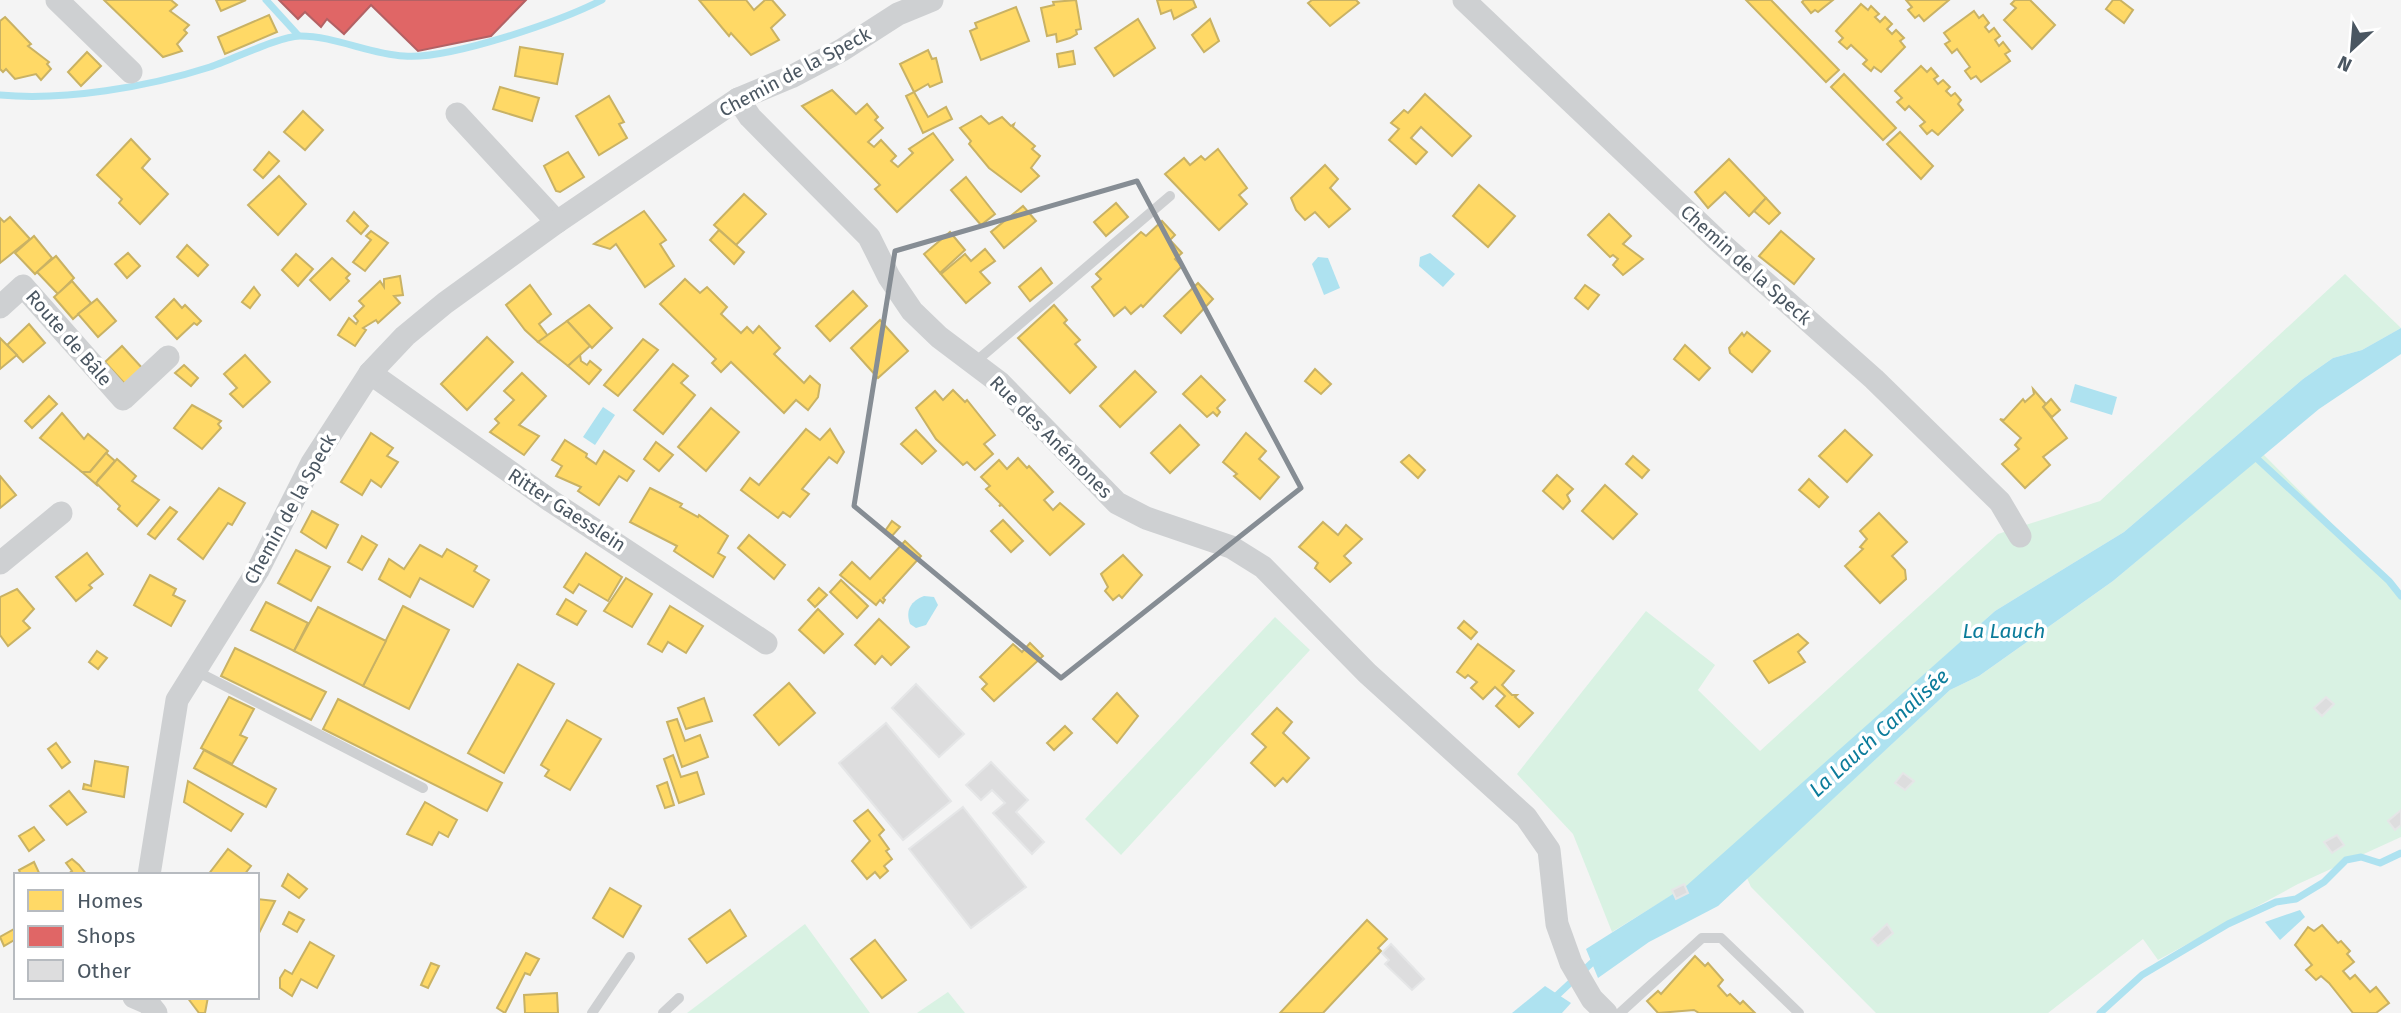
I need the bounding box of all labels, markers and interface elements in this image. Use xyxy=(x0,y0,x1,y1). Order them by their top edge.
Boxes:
north arrow xyxy=(2317,14,2387,84)
street label: Chemin de la Speck xyxy=(715,22,875,122)
text: N xyxy=(2334,51,2355,77)
street label: Chemin de la Speck xyxy=(1676,200,1816,330)
street label: Route de Bâle xyxy=(21,285,117,391)
street label: Rue des Anémones xyxy=(985,371,1117,503)
street label: Chemin de la Speck xyxy=(239,430,341,588)
street label: Ritter Gaesslein xyxy=(504,463,630,557)
water label: La Lauch xyxy=(1962,618,2046,644)
water label: La Lauch Canalisée xyxy=(1804,663,1954,803)
legend xyxy=(14,873,259,999)
text: Homes xyxy=(77,888,143,914)
text: Shops xyxy=(77,923,135,949)
text: Other xyxy=(77,958,131,984)

